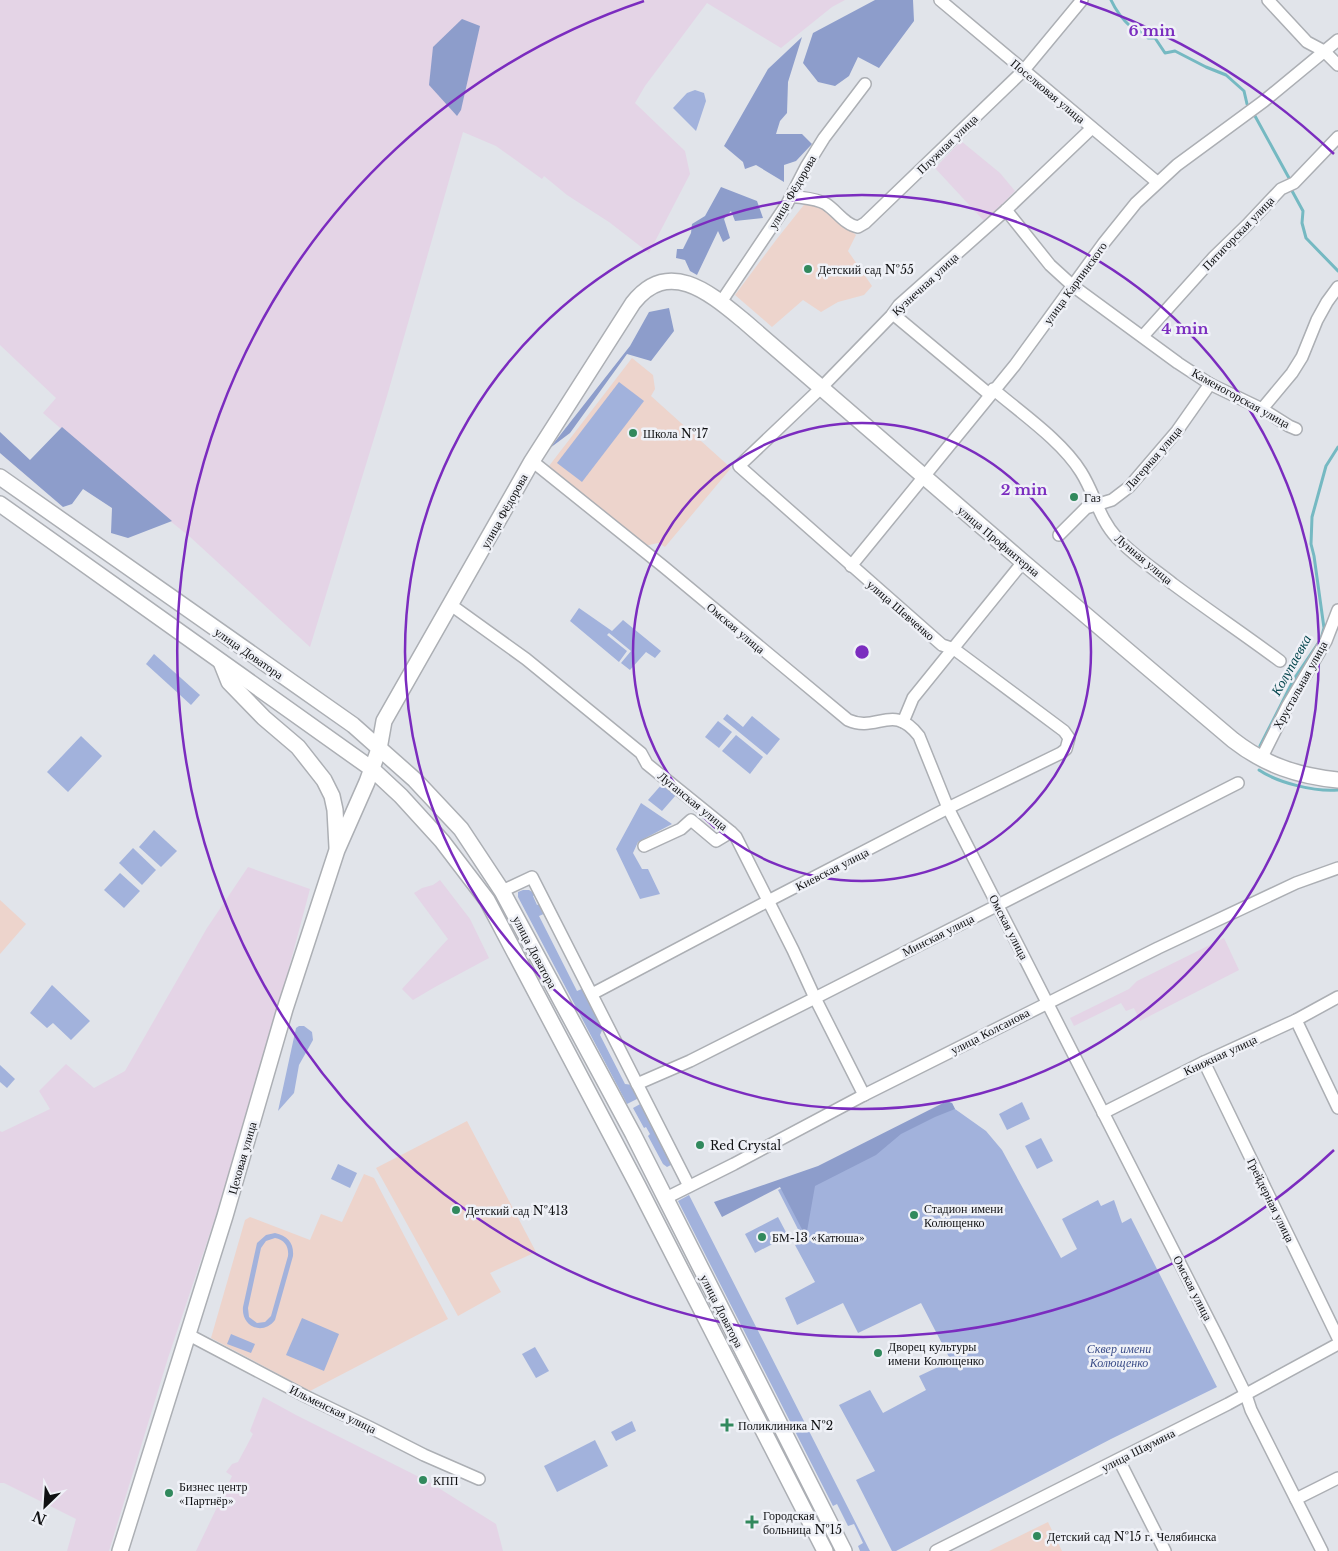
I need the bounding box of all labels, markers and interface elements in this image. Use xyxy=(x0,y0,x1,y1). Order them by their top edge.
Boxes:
text: 6 min xyxy=(1128,21,1176,40)
street label: Поселковая улица xyxy=(1008,56,1089,127)
street label: Плужная улица xyxy=(913,111,981,177)
street label: улица Фёдорова xyxy=(765,152,820,232)
street label: Пятигорская улица xyxy=(1199,192,1278,273)
street label: улица Карпинского xyxy=(1040,239,1110,327)
street label: Кузнечная улица xyxy=(889,249,962,319)
place label: Детский сад №55 xyxy=(818,262,914,277)
marker: Детский сад №55 xyxy=(802,263,814,275)
text: 4 min xyxy=(1162,319,1209,338)
street label: Каменогорская улица xyxy=(1189,365,1293,432)
street label: Лагерная улица xyxy=(1121,422,1185,493)
place label: Школа №17 xyxy=(643,426,709,441)
marker: Школа №17 xyxy=(627,427,639,439)
street label: улица Фёдорова xyxy=(477,471,531,551)
text: 2 min xyxy=(1001,480,1047,499)
place label: Газ xyxy=(1084,490,1101,505)
marker: Газ xyxy=(1068,491,1080,503)
street label: улица Профинтерна xyxy=(955,502,1044,580)
street label: Лунная улица xyxy=(1112,531,1176,588)
street label: улица Шевченко xyxy=(864,577,938,643)
street label: Омская улица xyxy=(704,599,769,657)
street label: улица Доватора xyxy=(212,624,287,683)
water label: Колупаевка xyxy=(1266,631,1315,700)
street label: Хрустальная улица xyxy=(1270,638,1331,732)
centre of rings xyxy=(853,643,871,661)
street label: Луганская улица xyxy=(655,768,731,834)
street label: Киевская улица xyxy=(793,844,872,894)
street label: Омская улица xyxy=(986,892,1032,963)
street label: Минская улица xyxy=(900,910,977,959)
street label: улица Доватора xyxy=(510,913,561,992)
street label: улица Колсанова xyxy=(948,1004,1032,1057)
street label: Книжная улица xyxy=(1181,1031,1260,1079)
street label: Цеховая улица xyxy=(224,1119,260,1196)
place label: Red Crystal xyxy=(710,1138,781,1153)
marker: Red Crystal xyxy=(694,1139,706,1151)
street label: Грейдерная улица xyxy=(1244,1155,1298,1245)
place label: Стадион имени Колющенко xyxy=(924,1201,1004,1230)
place label: Детский сад №413 xyxy=(466,1203,568,1218)
marker: Детский сад №413 xyxy=(450,1204,462,1216)
marker: Стадион имени Колющенко xyxy=(908,1209,920,1221)
place label: БМ-13 «Катюша» xyxy=(772,1230,865,1245)
marker: БМ-13 «Катюша» xyxy=(756,1231,768,1243)
street label: Омская улица xyxy=(1170,1253,1216,1324)
street label: улица Доватора xyxy=(697,1272,747,1351)
place label: Дворец культуры имени Колющенко xyxy=(888,1339,984,1368)
park label: Сквер имени Колющенко xyxy=(1087,1341,1151,1370)
marker: Дворец культуры имени Колющенко xyxy=(872,1347,884,1359)
street label: Ильменская улица xyxy=(287,1382,379,1437)
marker: Поликлиника №2 xyxy=(720,1418,734,1432)
place label: Поликлиника №2 xyxy=(738,1418,833,1433)
street label: улица Шаумяна xyxy=(1099,1425,1178,1475)
place label: КПП xyxy=(433,1473,459,1488)
marker: КПП xyxy=(417,1474,429,1486)
place label: Бизнес центр «Партнёр» xyxy=(179,1479,247,1508)
north arrow xyxy=(20,1481,70,1531)
marker: Бизнес центр «Партнёр» xyxy=(163,1487,175,1499)
text: N xyxy=(30,1507,49,1529)
place label: Городская больница №15 xyxy=(763,1508,842,1537)
marker: Городская больница №15 xyxy=(745,1515,759,1529)
place label: Детский сад №15 г. Челябинска xyxy=(1047,1529,1217,1544)
marker: Детский сад №15 г. Челябинска xyxy=(1031,1530,1043,1542)

